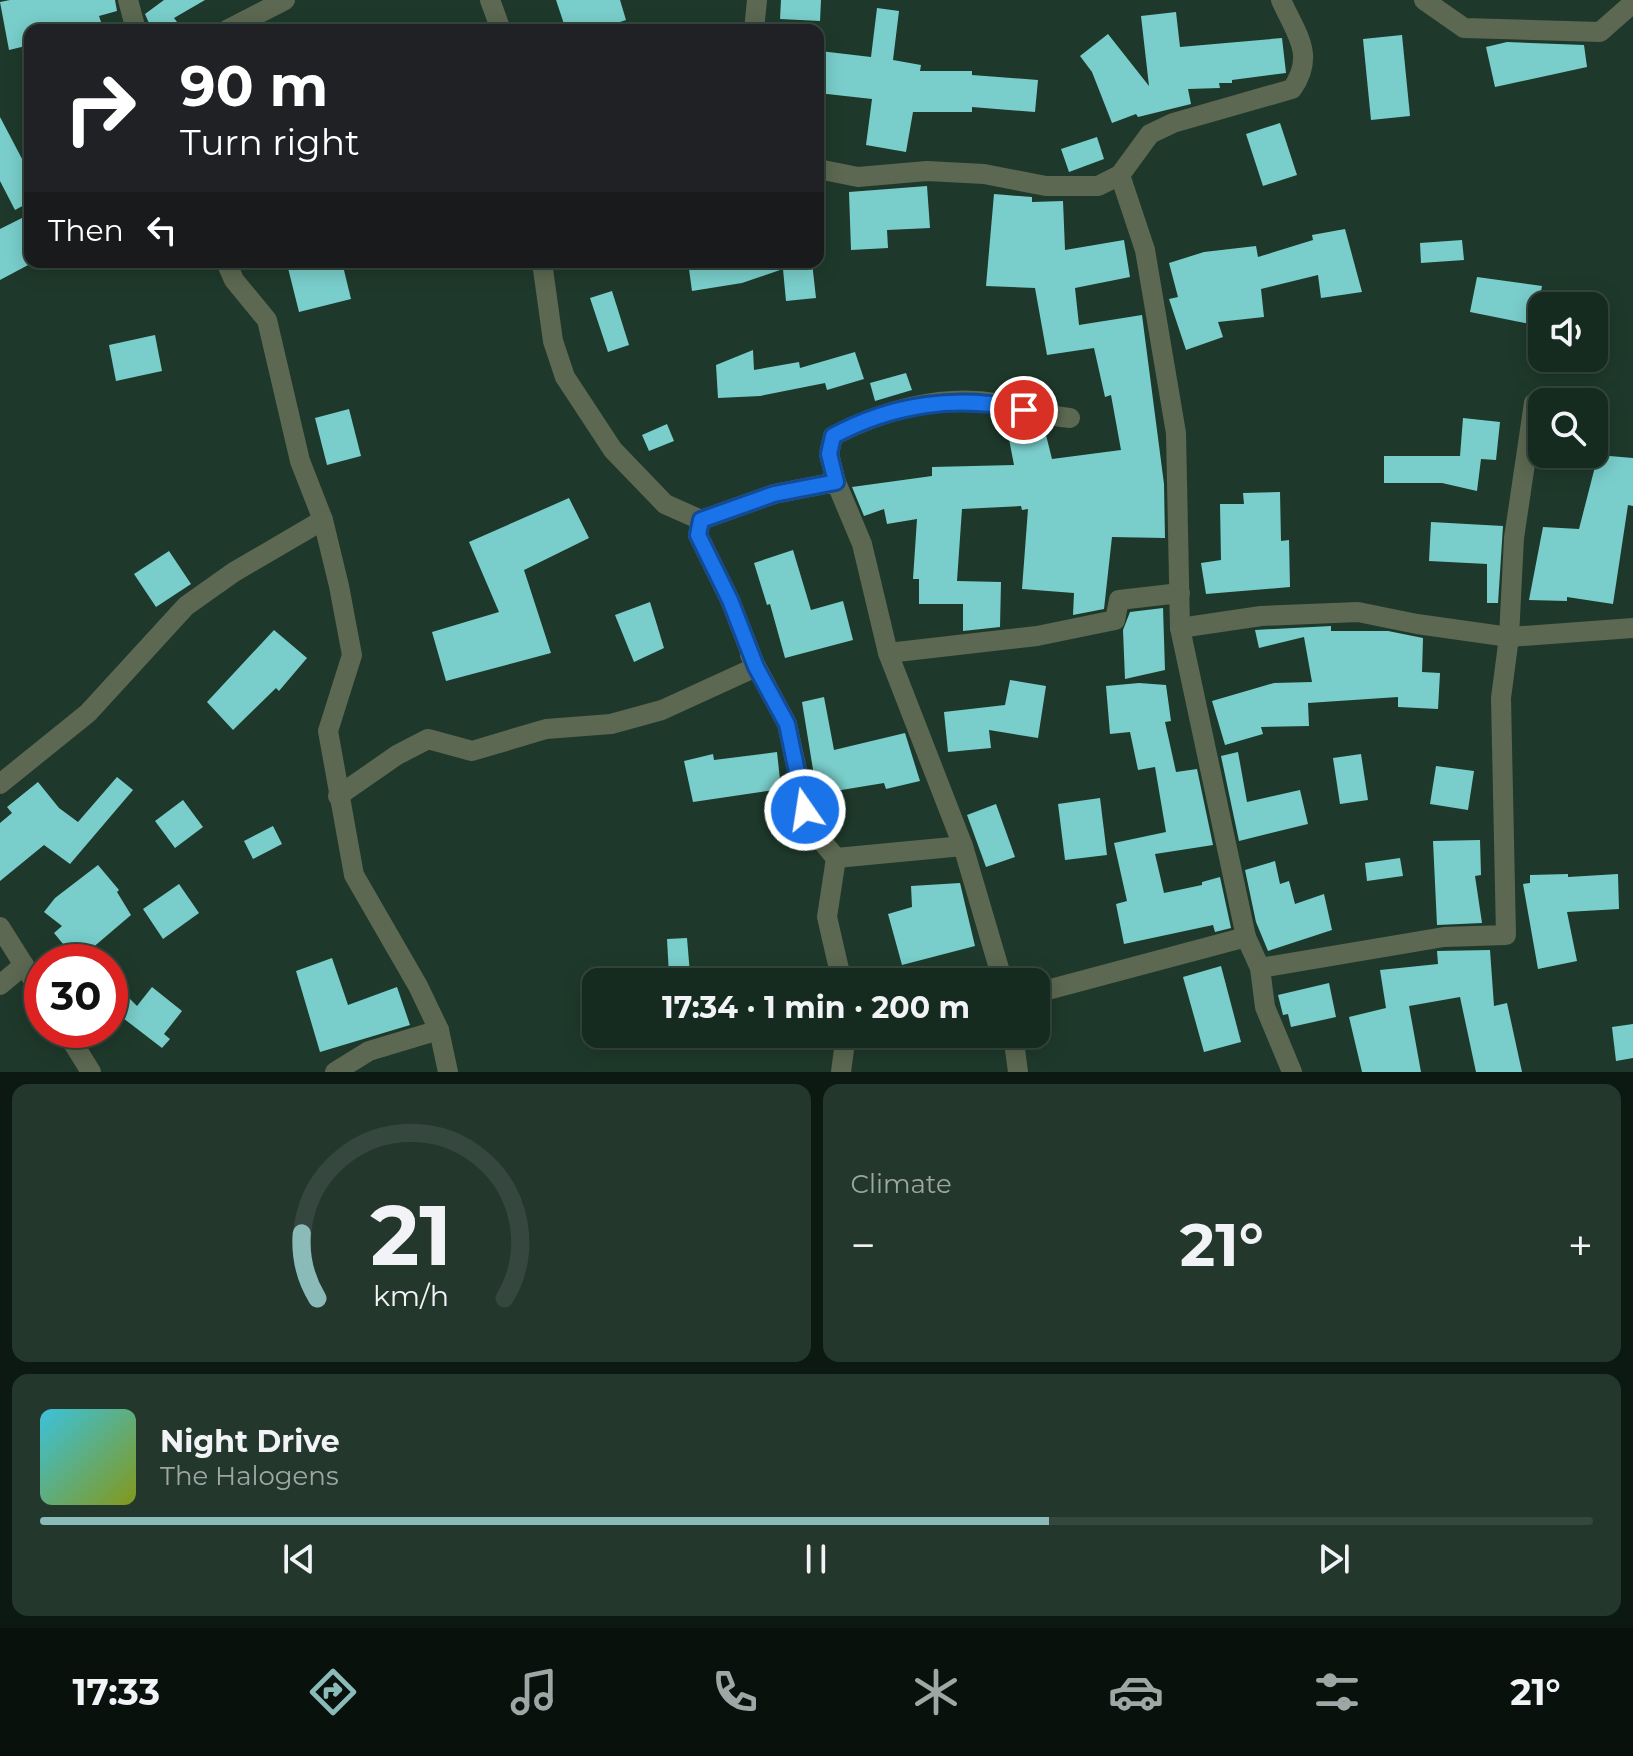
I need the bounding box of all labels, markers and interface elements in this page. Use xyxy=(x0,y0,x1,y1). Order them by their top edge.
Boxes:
text: 90 m xyxy=(180,52,328,120)
icon: right xyxy=(48,56,152,160)
text: Turn right xyxy=(180,120,360,164)
icon: left xyxy=(140,208,184,252)
text: Then xyxy=(48,212,124,249)
map controls xyxy=(1528,292,1608,468)
button: sound xyxy=(1528,292,1608,372)
pin xyxy=(990,376,1058,444)
icon: arrive xyxy=(1002,388,1046,432)
button: search xyxy=(1528,388,1608,468)
position arrow xyxy=(763,768,847,852)
speed limit sign: 30 xyxy=(24,944,128,1048)
text: 17:34 · 1 min · 200 m xyxy=(662,989,970,1026)
text: Climate xyxy=(851,1168,952,1200)
text: 21 xyxy=(370,1184,452,1286)
text: 21° xyxy=(1180,1208,1264,1281)
text: − xyxy=(851,1218,876,1272)
text: + xyxy=(1568,1218,1593,1272)
text: km/h xyxy=(373,1278,449,1313)
text: Night Drive xyxy=(160,1423,340,1460)
text: The Halogens xyxy=(160,1460,339,1492)
icon: previous xyxy=(277,1537,321,1581)
icon: pause xyxy=(794,1537,838,1581)
icon: next xyxy=(1312,1537,1356,1581)
icon: directions xyxy=(305,1664,361,1720)
icon: music xyxy=(506,1664,562,1720)
icon: phone xyxy=(707,1664,763,1720)
icon: climate xyxy=(908,1664,964,1720)
icon: car xyxy=(1108,1664,1164,1720)
icon: filters xyxy=(1309,1664,1365,1720)
text: 17:33 xyxy=(72,1670,160,1714)
text: 21° xyxy=(1510,1670,1561,1714)

